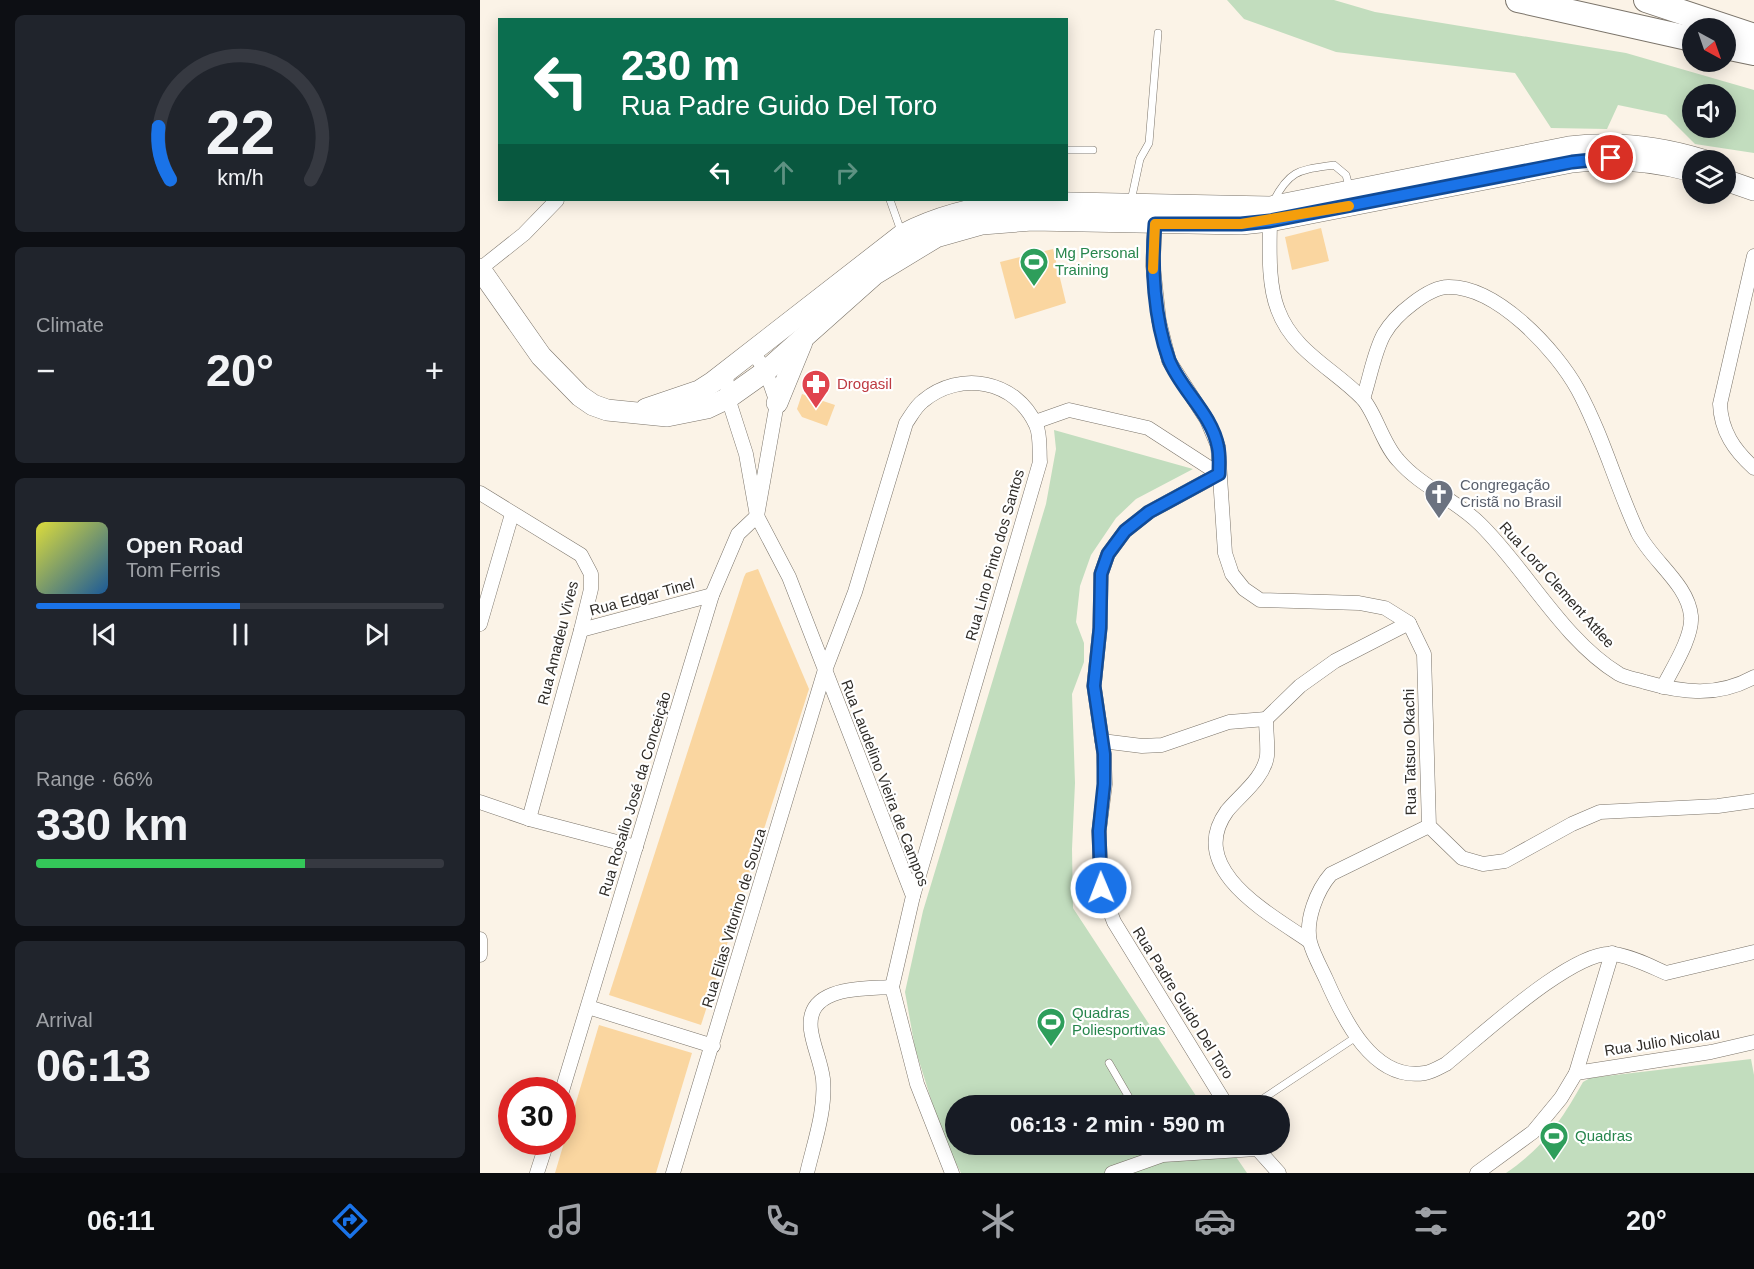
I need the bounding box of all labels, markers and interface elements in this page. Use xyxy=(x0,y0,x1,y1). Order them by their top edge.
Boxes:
north arrow xyxy=(1682,18,1736,72)
map controls xyxy=(1682,18,1736,204)
icon: left xyxy=(522,42,600,120)
text: 230 m xyxy=(621,42,740,89)
button: sound xyxy=(1682,84,1736,138)
text: Rua Padre Guido Del Toro xyxy=(621,91,937,121)
text: 22 xyxy=(205,98,275,167)
pin xyxy=(1585,132,1636,183)
icon: arrive xyxy=(1594,141,1627,174)
button: layers xyxy=(1682,150,1736,204)
icon: left xyxy=(704,156,737,189)
icon: ahead xyxy=(767,156,800,189)
icon: right xyxy=(830,156,863,189)
text: km/h xyxy=(217,167,263,191)
place label: Mg Personal Training xyxy=(1055,244,1139,278)
sports icon: Mg Personal Training xyxy=(1018,246,1050,288)
text: Climate xyxy=(36,314,104,336)
text: 20° xyxy=(206,345,274,396)
text: − xyxy=(36,352,55,389)
text: + xyxy=(425,352,444,389)
pharmacy icon: Drogasil xyxy=(800,368,832,410)
place label: Drogasil xyxy=(837,375,892,392)
street label: Rua Lino Pinto dos Santos xyxy=(962,467,1027,643)
place label: Congregação Cristã no Brasil xyxy=(1460,476,1562,510)
church icon: Congregação Cristã no Brasil xyxy=(1423,478,1455,520)
street label: Rua Lord Clement Attlee xyxy=(1496,518,1618,651)
text: Open Road xyxy=(126,533,243,558)
text: Tom Ferris xyxy=(126,559,220,581)
street label: Rua Edgar Tinel xyxy=(588,574,696,619)
street label: Rua Amadeu Vives xyxy=(534,579,581,707)
icon: previous xyxy=(88,618,121,651)
icon: pause xyxy=(224,618,257,651)
icon: next xyxy=(360,618,393,651)
street label: Rua Laudelino Vieira de Campos xyxy=(838,677,933,889)
street label: Rua Rosalio José da Conceição xyxy=(595,689,674,898)
street label: Rua Tatsuo Okachi xyxy=(1400,689,1419,815)
text: Range · 66% xyxy=(36,768,153,790)
text: 330 km xyxy=(36,799,189,850)
street label: Rua Elias Vitorino de Souza xyxy=(698,826,769,1010)
position arrow xyxy=(1069,856,1133,920)
street label: Rua Padre Guido Del Toro xyxy=(1130,924,1237,1082)
place label: Quadras Poliesportivas xyxy=(1072,1004,1165,1038)
sports icon: Quadras Poliesportivas xyxy=(1035,1006,1067,1048)
text: Arrival xyxy=(36,1009,93,1031)
street label: Rua Julio Nicolau xyxy=(1603,1024,1721,1059)
text: 06:13 xyxy=(36,1040,151,1091)
speed limit sign: 30 xyxy=(498,1077,576,1155)
text: 06:13 · 2 min · 590 m xyxy=(1010,1112,1225,1137)
sports icon: Quadras xyxy=(1538,1120,1570,1162)
place label: Quadras xyxy=(1575,1127,1633,1144)
icon: directions xyxy=(329,1200,371,1242)
icon: music xyxy=(545,1200,587,1242)
icon: phone xyxy=(761,1200,803,1242)
icon: climate xyxy=(977,1200,1019,1242)
icon: car xyxy=(1194,1200,1236,1242)
icon: filters xyxy=(1410,1200,1452,1242)
text: 06:11 xyxy=(87,1206,155,1236)
text: 20° xyxy=(1626,1206,1667,1236)

